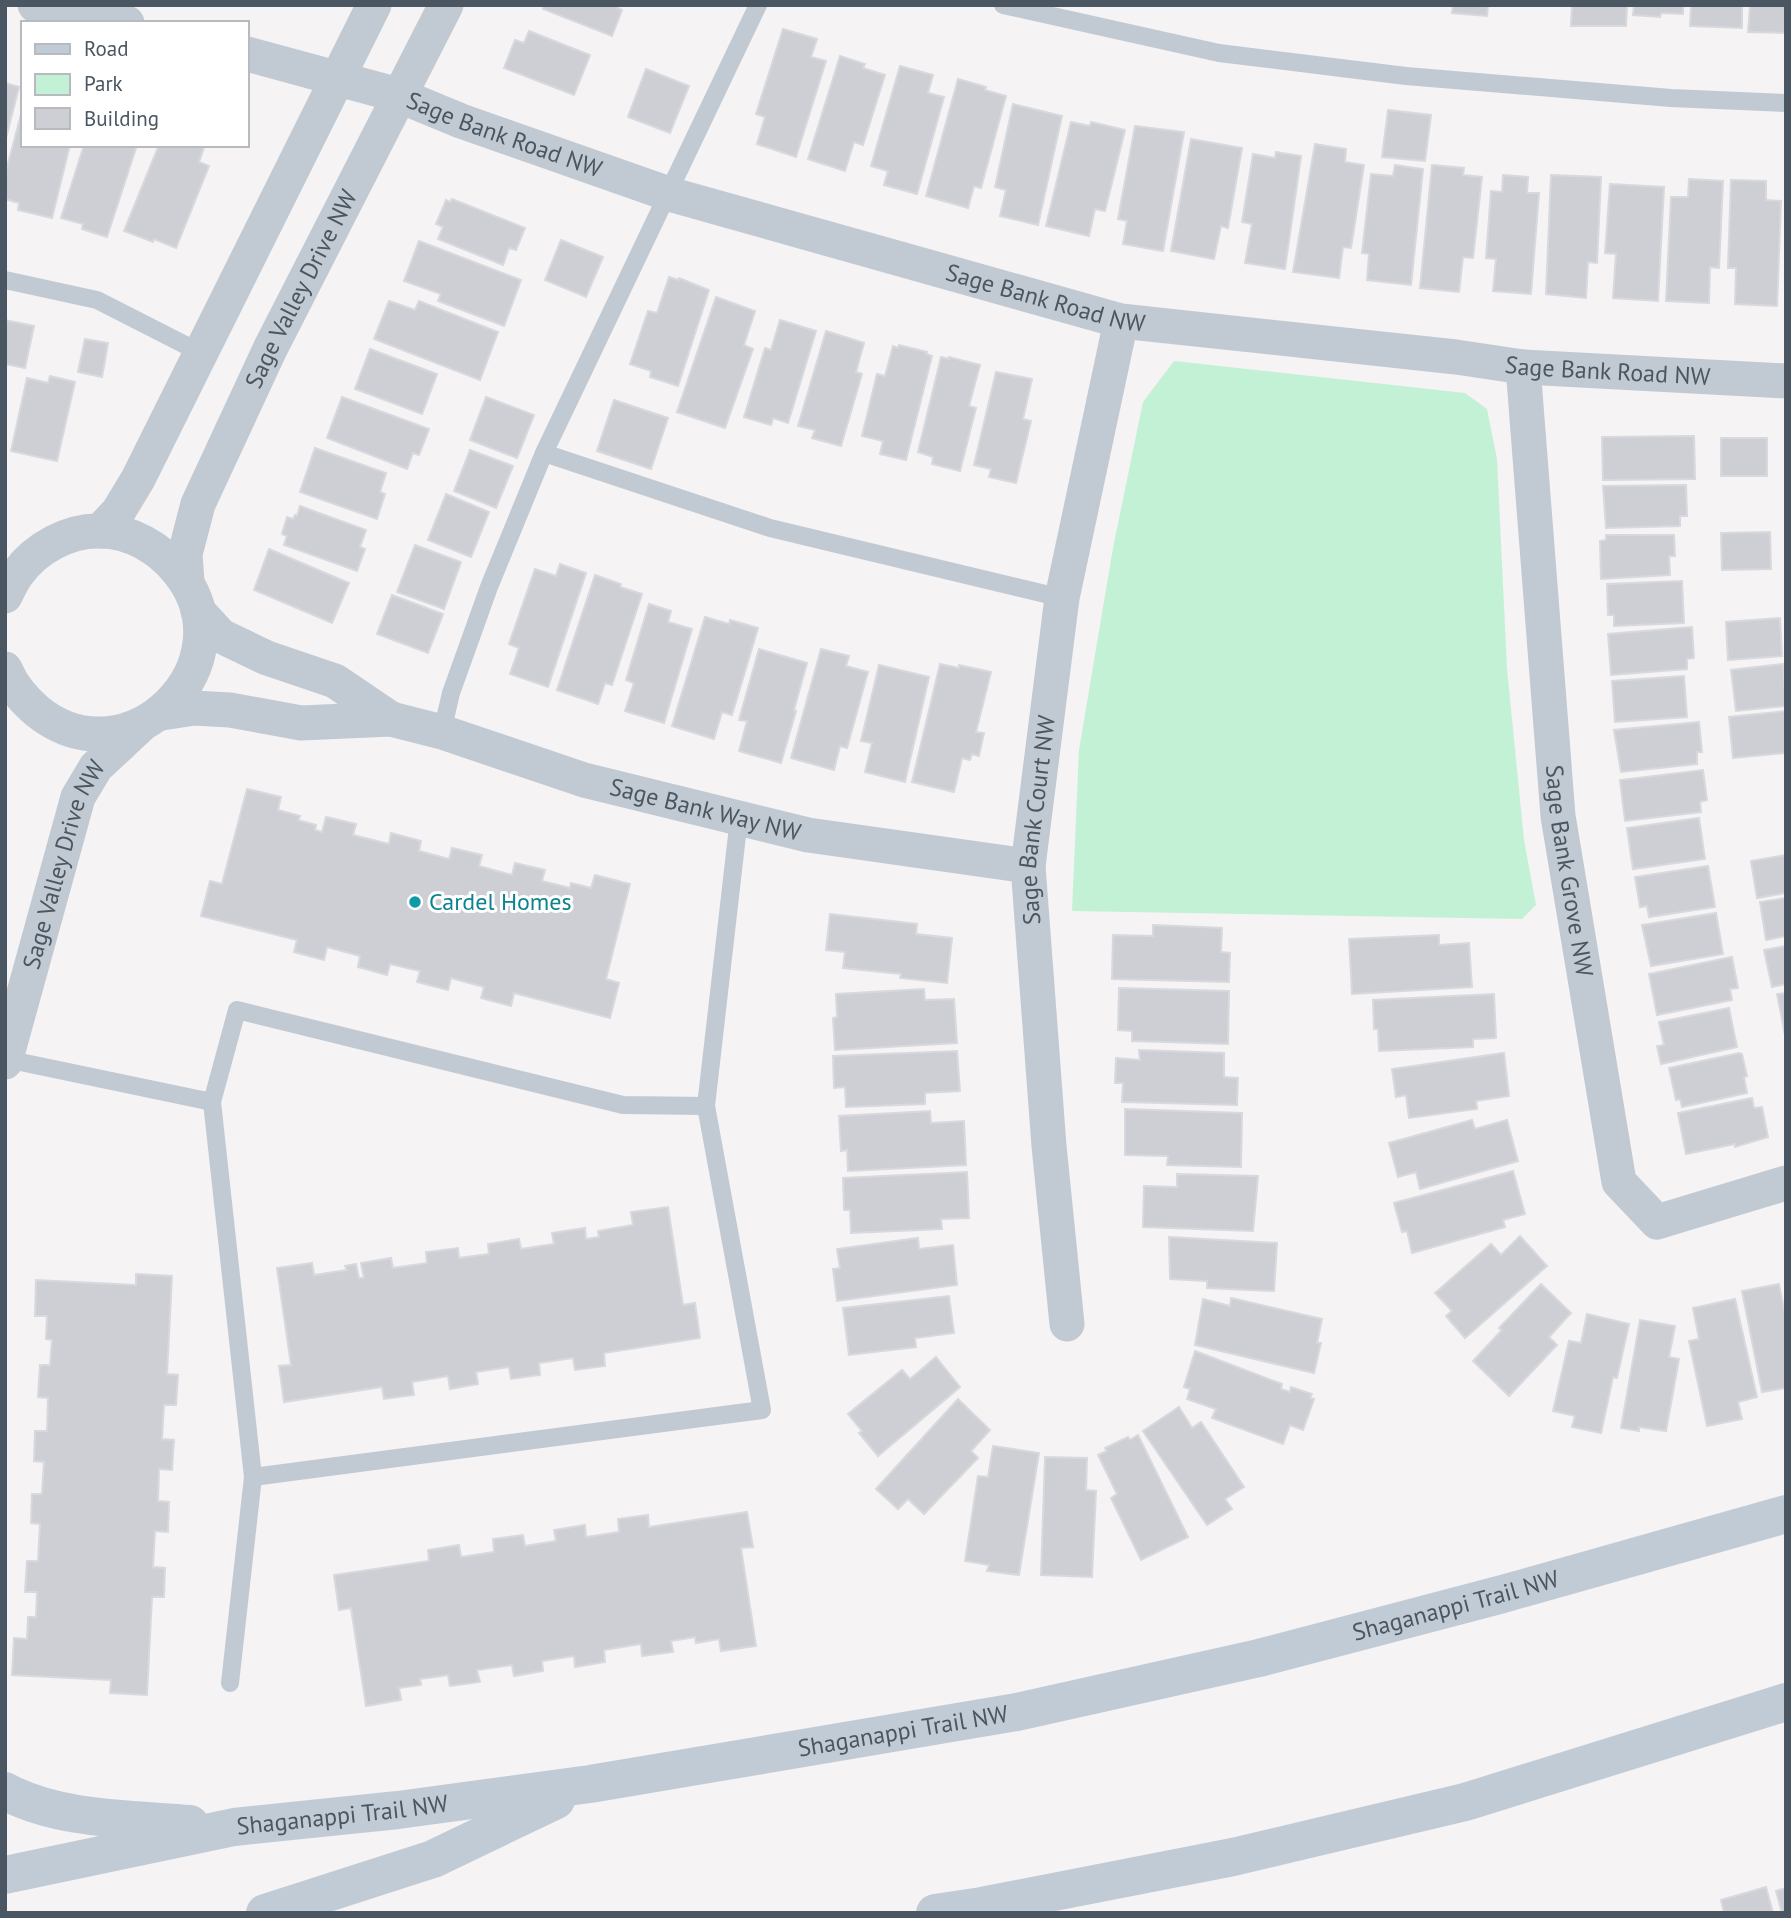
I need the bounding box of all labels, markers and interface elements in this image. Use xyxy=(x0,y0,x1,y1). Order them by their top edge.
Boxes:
legend xyxy=(21,21,248,147)
text: Road xyxy=(84,35,128,62)
text: Park xyxy=(84,70,123,97)
street label: Sage Bank Road NW xyxy=(402,84,606,184)
text: Building xyxy=(84,105,159,132)
street label: Sage Valley Drive NW xyxy=(238,184,364,393)
street label: Sage Bank Road NW xyxy=(942,257,1147,339)
street label: Sage Bank Road NW xyxy=(1503,349,1711,392)
street label: Sage Bank Court NW xyxy=(1012,713,1062,926)
street label: Sage Valley Drive NW xyxy=(15,754,112,973)
street label: Sage Bank Grove NW xyxy=(1539,764,1601,979)
street label: Sage Bank Way NW xyxy=(607,771,804,848)
place label: Cardel Homes xyxy=(429,886,572,917)
marker: Cardel Homes xyxy=(407,894,423,910)
street label: Shaganappi Trail NW xyxy=(1349,1563,1562,1648)
street label: Shaganappi Trail NW xyxy=(796,1698,1010,1764)
street label: Shaganappi Trail NW xyxy=(235,1787,450,1842)

